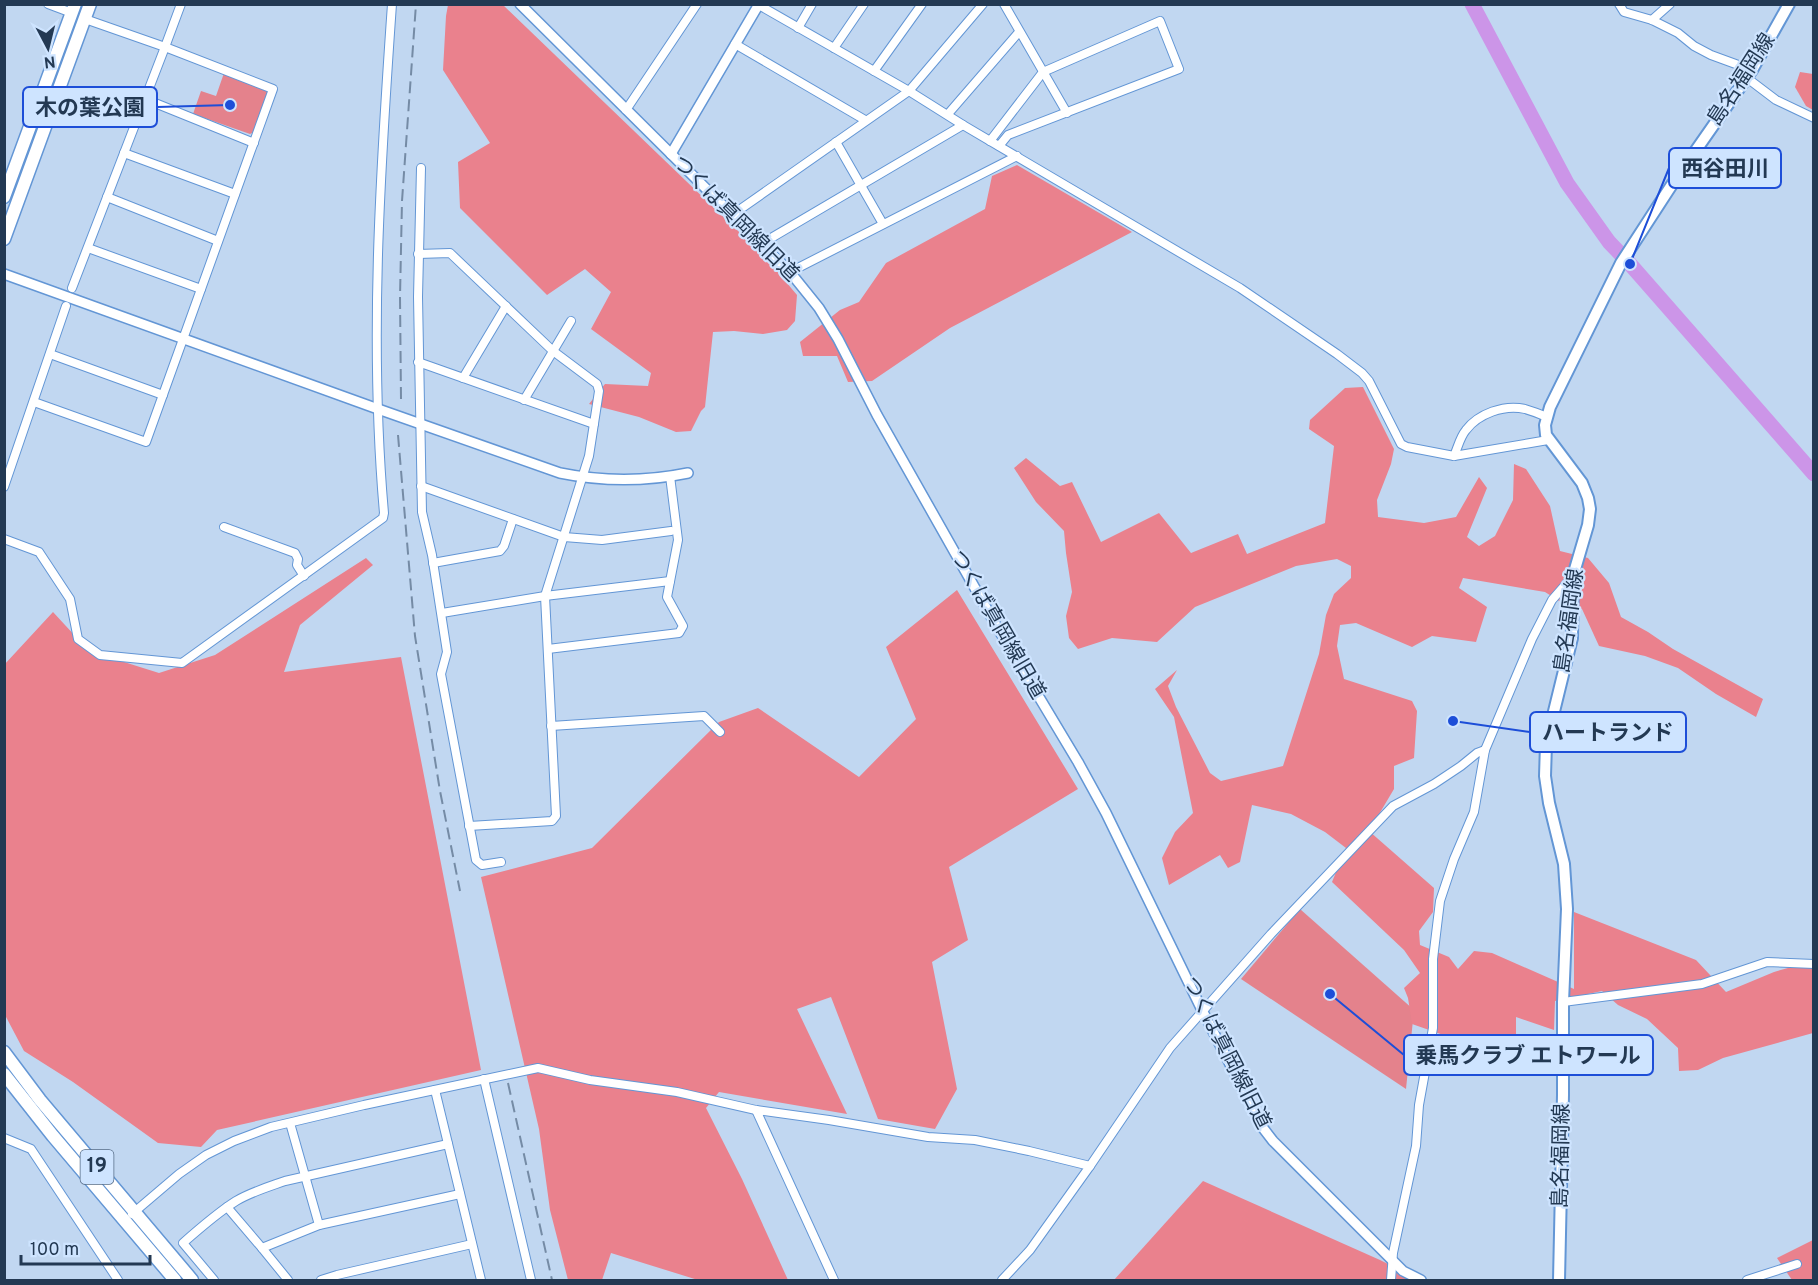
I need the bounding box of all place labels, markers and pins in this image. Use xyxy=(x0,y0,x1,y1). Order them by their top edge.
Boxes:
callout: 木の葉公園 xyxy=(23,87,157,127)
callout: 西谷田川 xyxy=(1669,148,1781,188)
callout: ハートランド xyxy=(1530,712,1686,752)
callout: 乗馬クラブ エトワール xyxy=(1404,1035,1653,1075)

